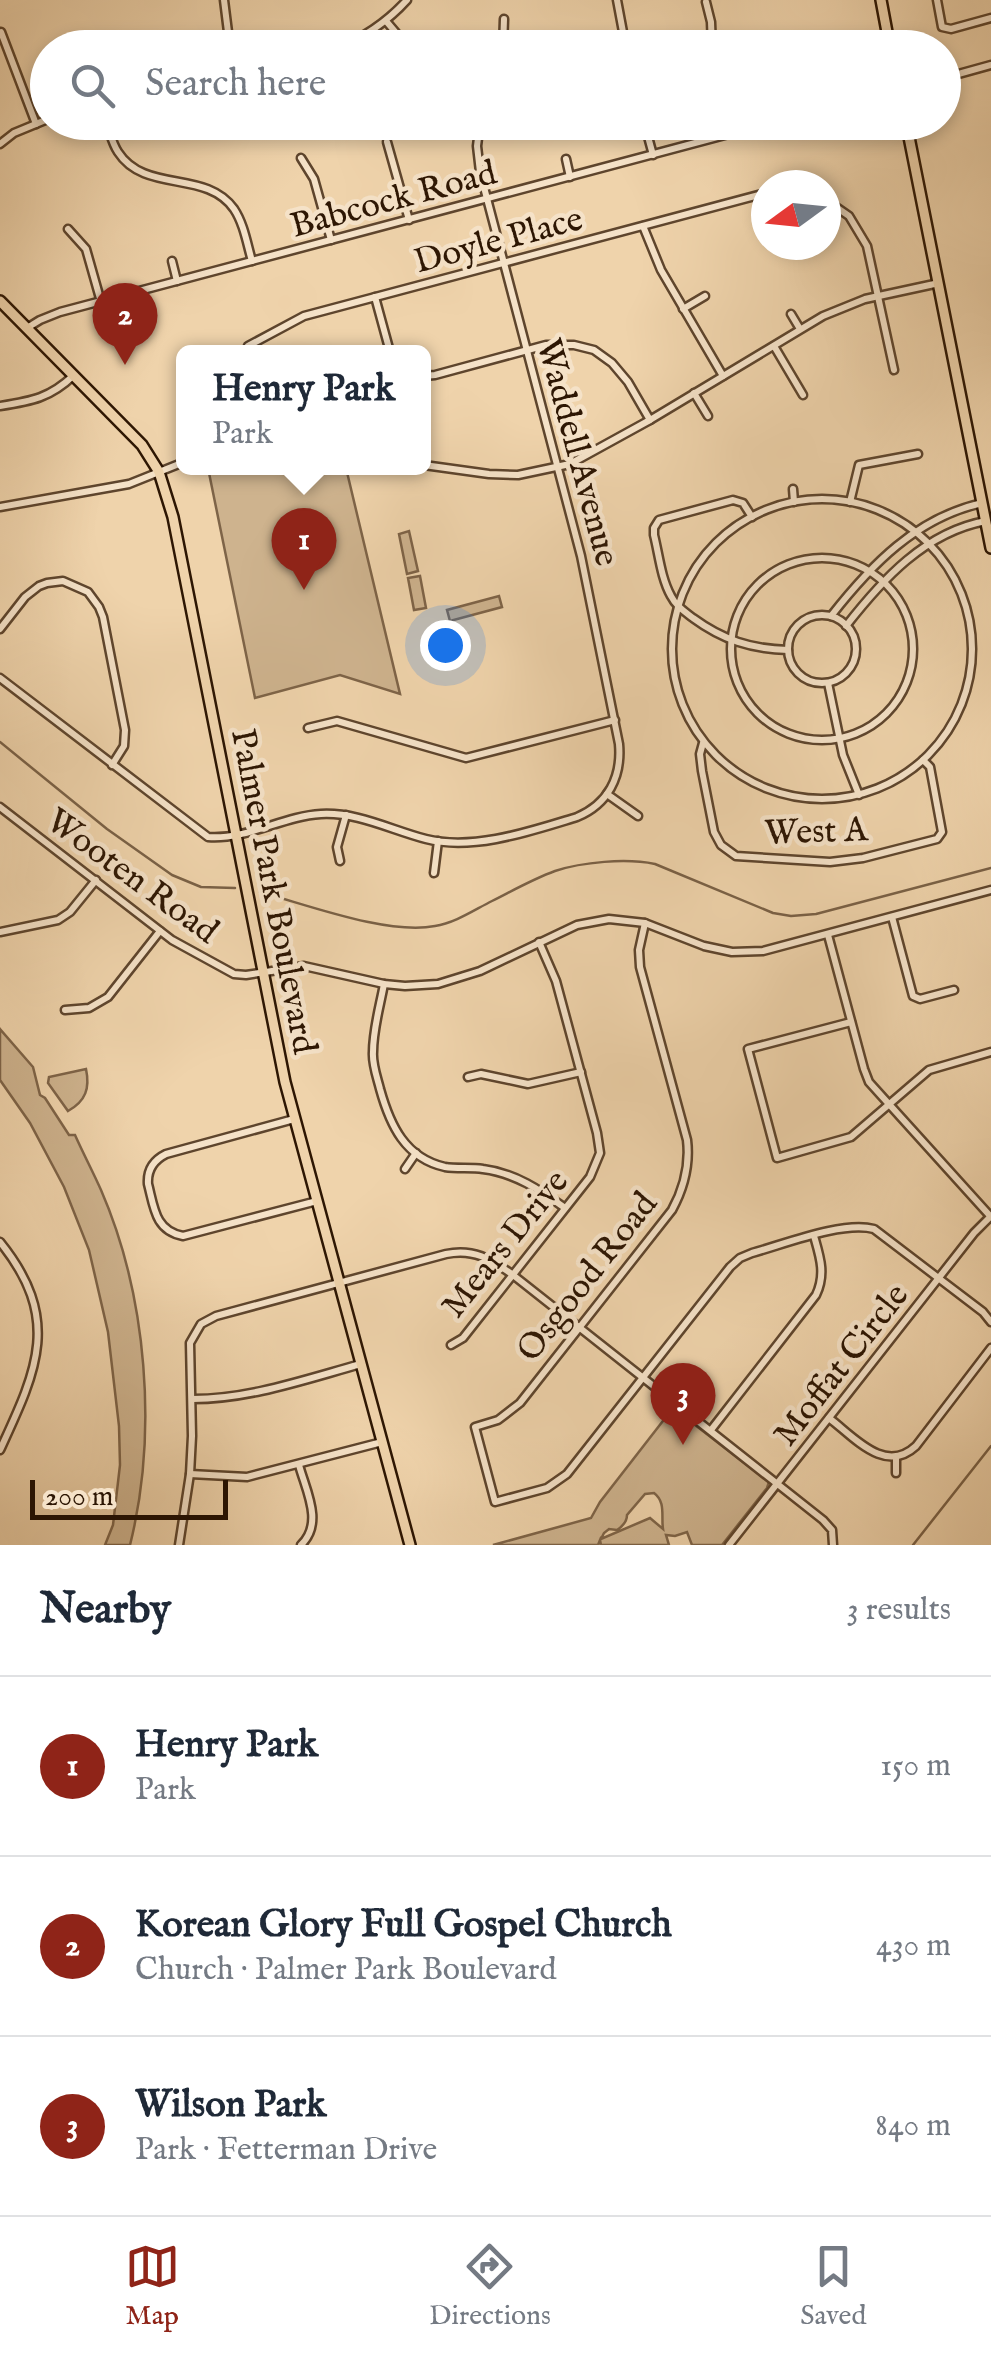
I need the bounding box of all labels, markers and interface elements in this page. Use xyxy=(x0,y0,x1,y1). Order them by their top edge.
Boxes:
search box xyxy=(30,30,961,140)
icon: search xyxy=(65,58,120,113)
text: Search here xyxy=(145,61,326,109)
street label: Babcock Road xyxy=(286,151,502,250)
north arrow xyxy=(751,170,841,260)
street label: Doyle Place xyxy=(409,197,588,285)
pin: 2 xyxy=(92,282,158,365)
street label: Waddell Avenue xyxy=(525,334,629,571)
popup xyxy=(176,345,431,475)
text: Henry Park xyxy=(212,366,395,414)
text: Park xyxy=(212,414,273,455)
pin: 1 xyxy=(272,508,336,590)
your location xyxy=(420,620,471,671)
street label: Palmer Park Boulevard xyxy=(219,725,326,1058)
street label: Wooten Road xyxy=(36,799,227,955)
street label: West A xyxy=(764,808,870,857)
street label: Mears Drive xyxy=(432,1161,579,1328)
street label: Osgood Road xyxy=(508,1183,668,1372)
street label: Moffat Circle xyxy=(764,1275,920,1456)
pin: 3 xyxy=(650,1362,716,1445)
scale bar xyxy=(30,1475,228,1520)
text: 200 m xyxy=(45,1480,113,1515)
text: Nearby xyxy=(40,1584,171,1637)
text: 3 results xyxy=(847,1590,951,1631)
text: Henry Park xyxy=(135,1722,318,1770)
text: 1 xyxy=(67,1746,78,1787)
text: 150 m xyxy=(880,1746,951,1787)
text: Park xyxy=(135,1770,196,1811)
text: Korean Glory Full Gospel Church xyxy=(135,1902,672,1950)
text: 2 xyxy=(65,1926,80,1967)
text: 430 m xyxy=(876,1926,951,1967)
text: Church · Palmer Park Boulevard xyxy=(135,1950,557,1991)
text: Wilson Park xyxy=(135,2082,326,2130)
text: 3 xyxy=(67,2106,78,2147)
text: 840 m xyxy=(875,2106,951,2147)
text: Park · Fetterman Drive xyxy=(135,2130,437,2171)
tab: Map xyxy=(125,2239,180,2334)
tab: Directions xyxy=(429,2239,551,2334)
tab: Saved xyxy=(800,2239,866,2334)

